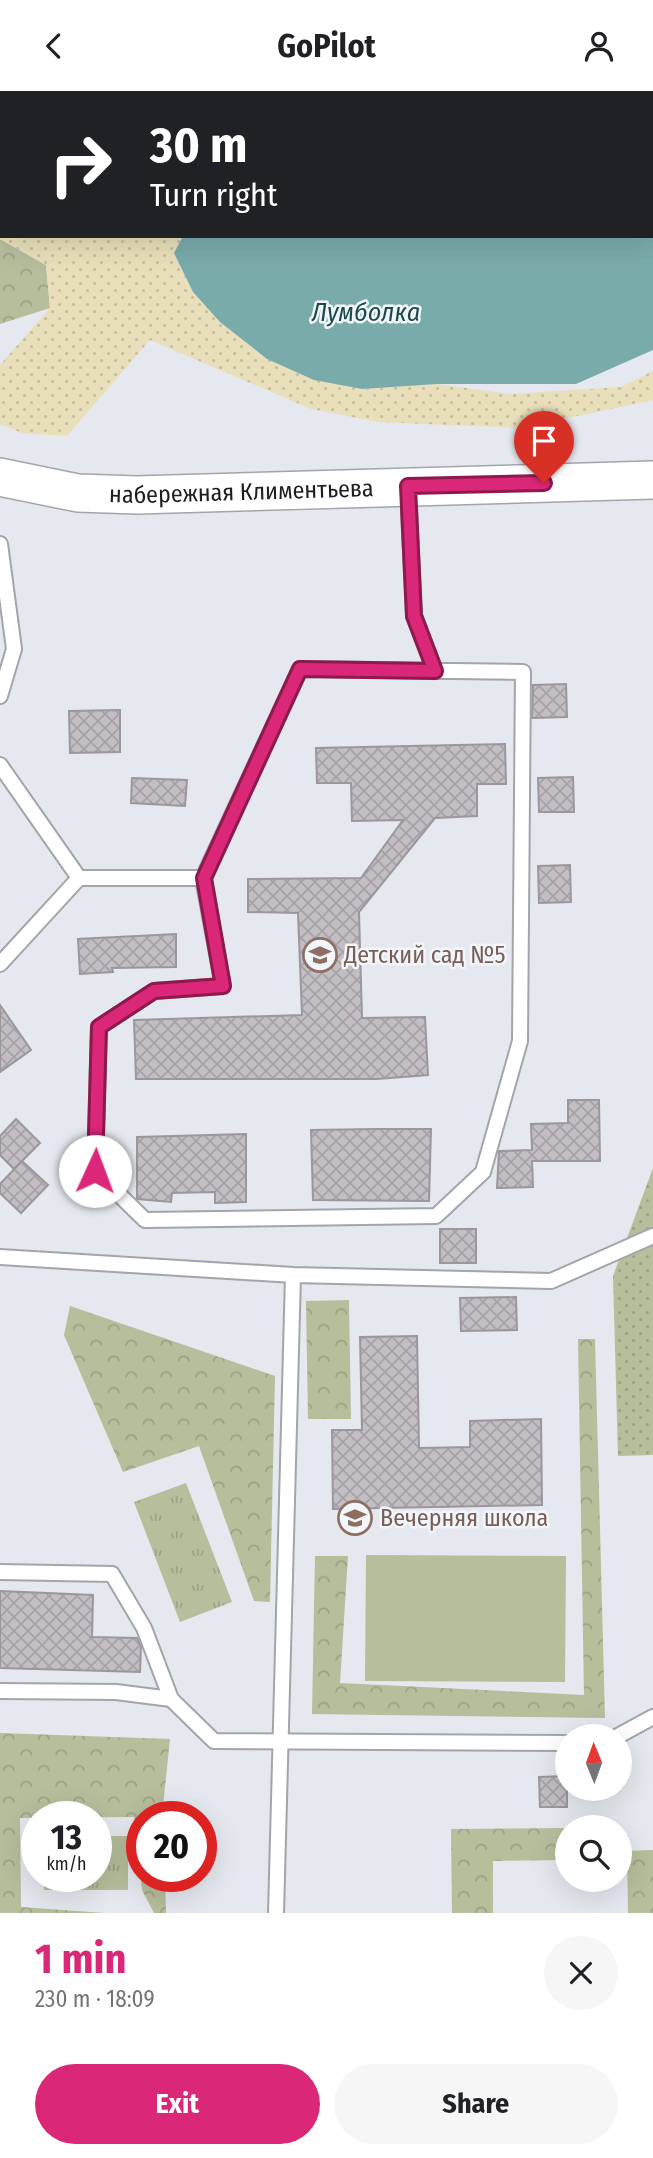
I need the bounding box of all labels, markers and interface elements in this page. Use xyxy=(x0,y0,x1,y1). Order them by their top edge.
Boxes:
icon: back xyxy=(35,27,73,65)
text: GoPilot xyxy=(277,27,376,65)
icon: person xyxy=(580,27,618,65)
text: 30 m xyxy=(150,116,248,175)
icon: right xyxy=(35,119,126,210)
text: Turn right xyxy=(150,176,277,214)
water label: Лумболка xyxy=(311,297,420,328)
pin xyxy=(514,411,574,483)
icon: arrive xyxy=(525,422,563,460)
street label: набережная Климентьева xyxy=(109,474,374,509)
school or university icon: Детский сад №5 xyxy=(301,936,339,974)
place label: Детский сад №5 xyxy=(343,941,505,969)
position arrow xyxy=(58,1134,132,1208)
school or university icon: Вечерняя школа xyxy=(336,1499,374,1537)
place label: Вечерняя школа xyxy=(380,1504,548,1532)
north arrow xyxy=(555,1724,632,1801)
map controls xyxy=(555,1724,632,1892)
speed limit sign: 20 xyxy=(126,1801,217,1892)
button: search xyxy=(555,1815,632,1892)
text: 13 xyxy=(51,1816,82,1858)
text: km/h xyxy=(46,1853,87,1875)
text: 1 min xyxy=(35,1934,126,1984)
button: close xyxy=(544,1936,618,2010)
text: 230 m · 18:09 xyxy=(35,1985,155,2013)
button: Exit xyxy=(35,2064,320,2144)
button: Share xyxy=(334,2064,618,2144)

